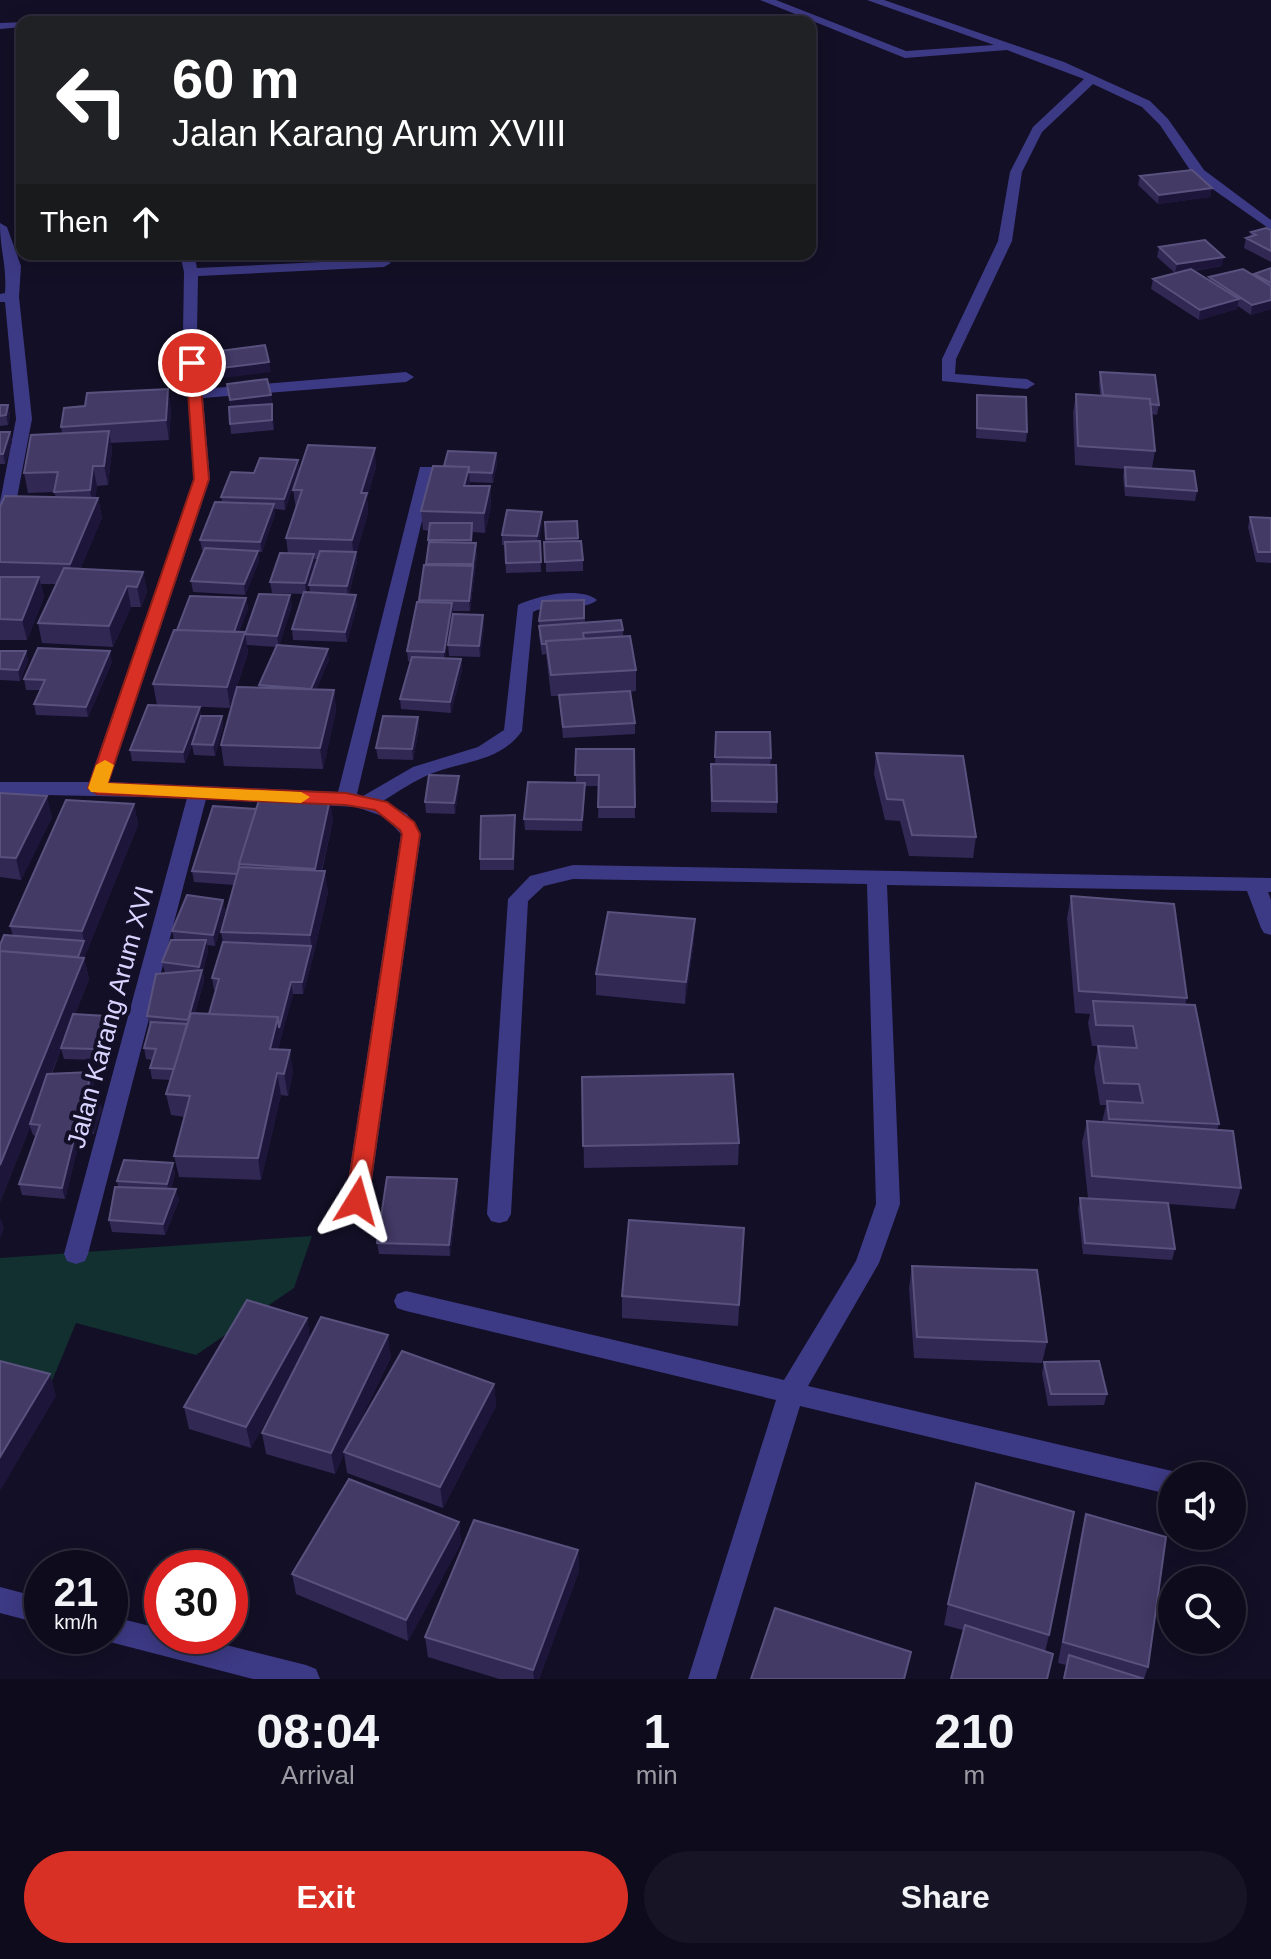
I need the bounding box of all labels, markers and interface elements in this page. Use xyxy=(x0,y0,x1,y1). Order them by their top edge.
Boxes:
text: 60 m xyxy=(172,47,300,110)
icon: left xyxy=(40,48,144,152)
text: Jalan Karang Arum XVIII xyxy=(172,113,566,154)
icon: ahead xyxy=(124,200,168,244)
text: Then xyxy=(40,205,108,238)
pin xyxy=(158,329,226,397)
icon: arrive xyxy=(170,341,214,385)
street label: Jalan Karang Arum XVI xyxy=(61,883,159,1151)
position arrow xyxy=(315,1159,399,1243)
map controls xyxy=(1158,1462,1246,1654)
button: sound xyxy=(1158,1462,1246,1550)
speed limit sign: 30 xyxy=(144,1550,248,1654)
button: search xyxy=(1158,1566,1246,1654)
text: 21 xyxy=(54,1570,98,1614)
text: km/h xyxy=(54,1611,98,1633)
text: 08:04 xyxy=(257,1705,379,1758)
text: 1 xyxy=(643,1705,670,1758)
text: 210 xyxy=(934,1705,1014,1758)
text: Arrival xyxy=(281,1760,355,1790)
text: min xyxy=(636,1760,678,1790)
text: m xyxy=(964,1760,985,1790)
button: Exit xyxy=(24,1851,628,1943)
button: Share xyxy=(644,1851,1247,1943)

